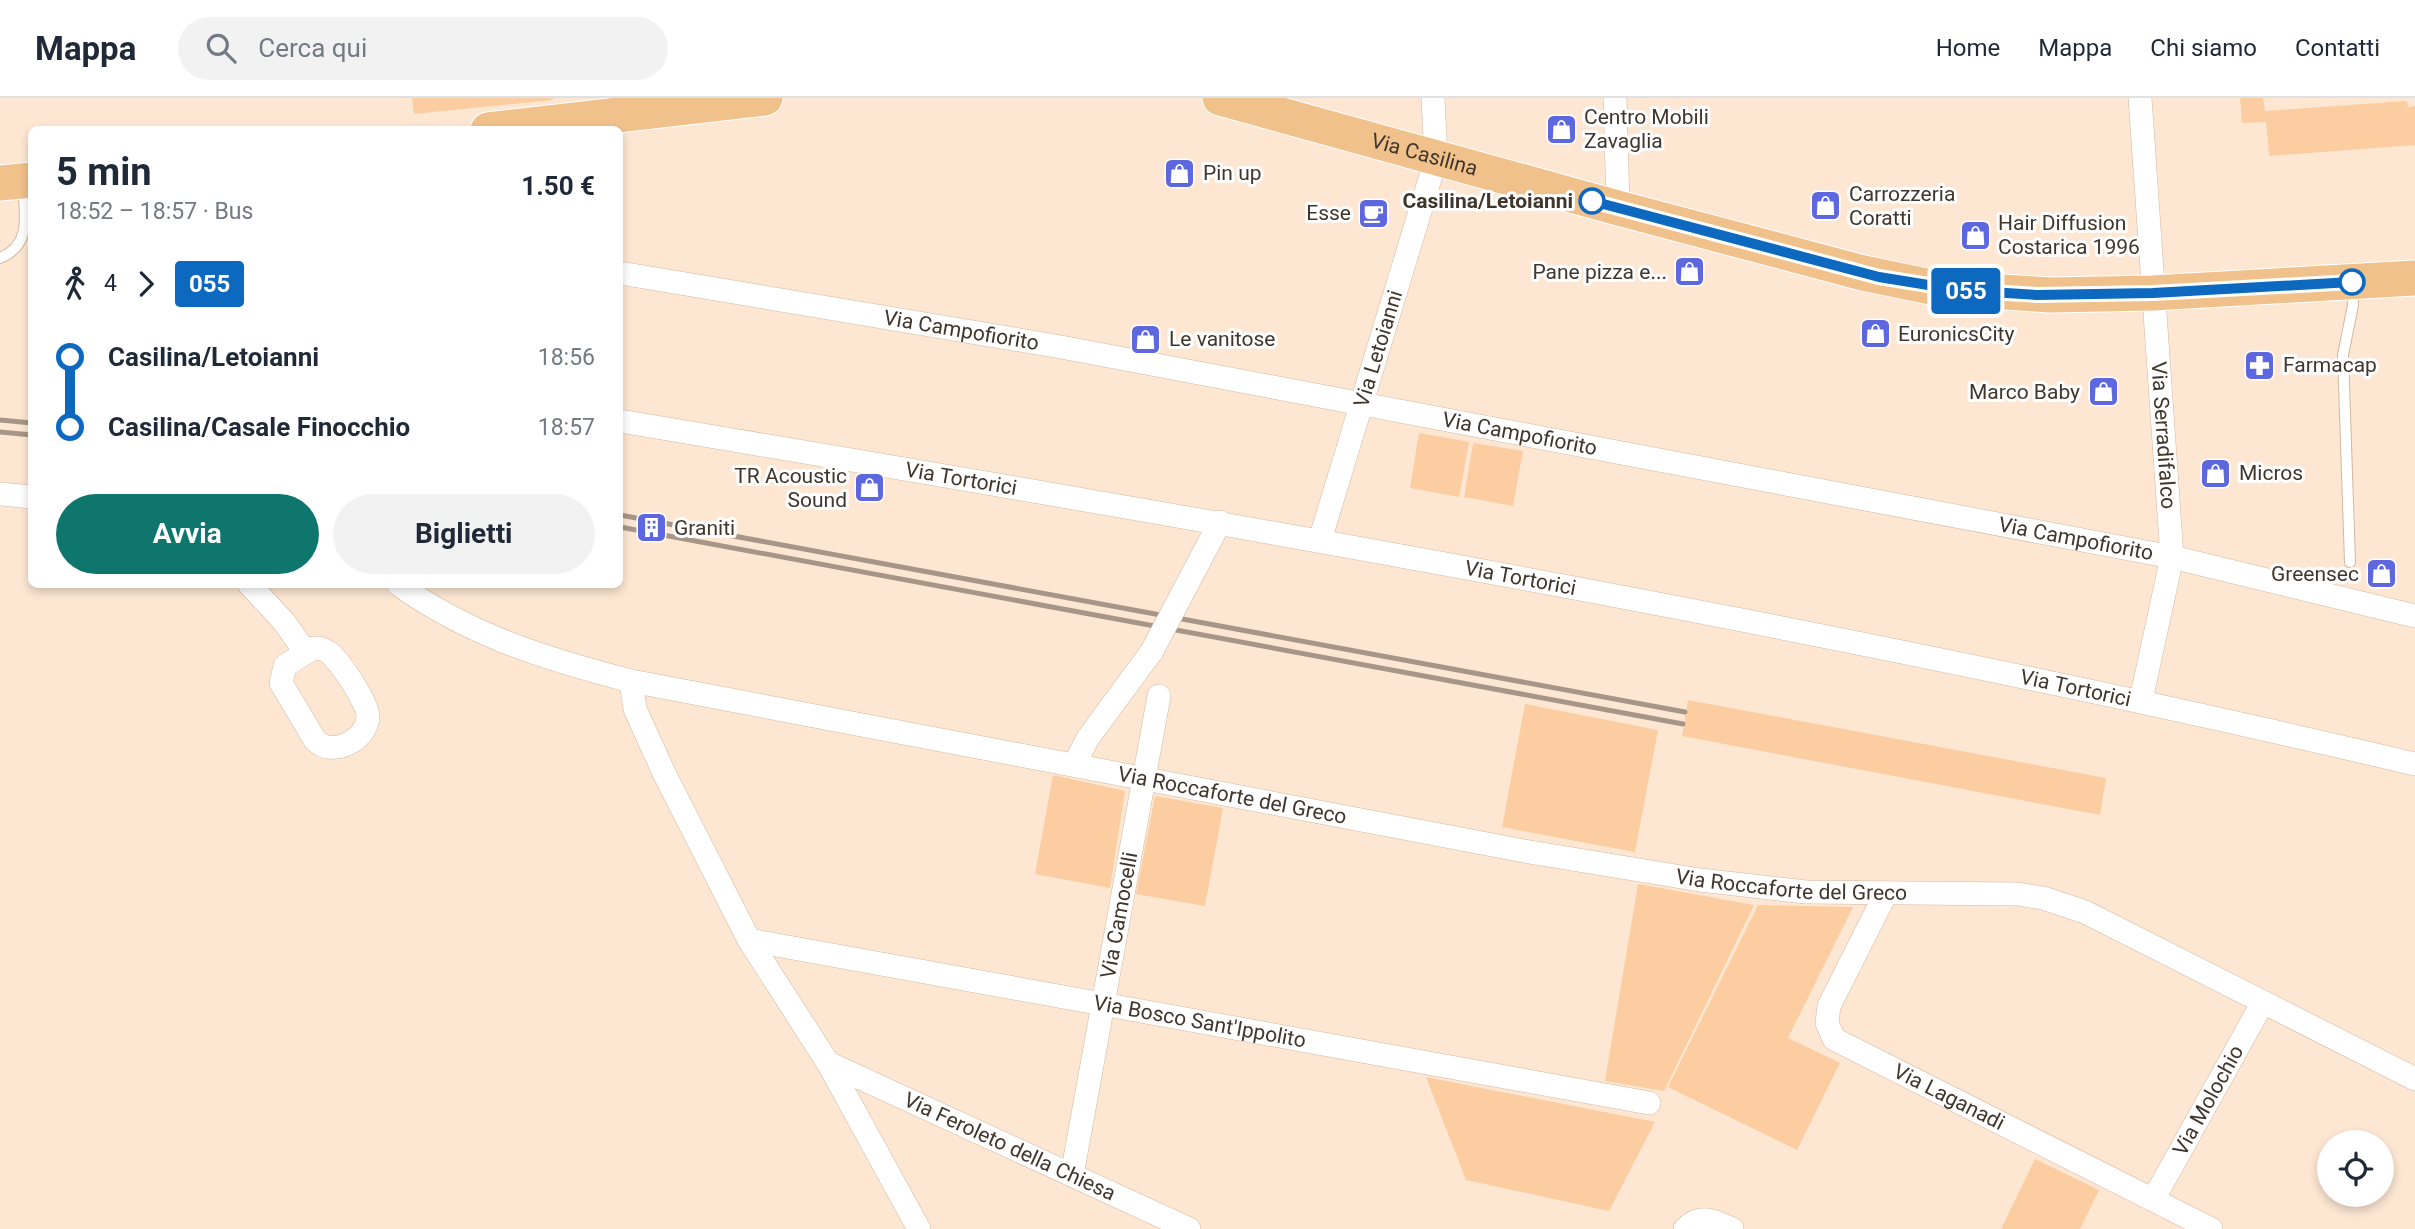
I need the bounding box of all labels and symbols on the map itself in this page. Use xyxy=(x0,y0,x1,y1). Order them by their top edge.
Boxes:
place label: Centro Mobili Zavaglia xyxy=(1584,105,1709,153)
shop icon: Centro Mobili Zavaglia xyxy=(1544,112,1578,146)
street label: Via Casilina xyxy=(1368,128,1480,181)
shop icon: Pin up xyxy=(1163,156,1197,190)
place label: Pin up xyxy=(1203,161,1262,185)
place label: Carrozzeria Coratti xyxy=(1849,182,1955,230)
marker: Casilina/Letoianni xyxy=(1579,188,1605,214)
place label: Casilina/Letoianni xyxy=(1402,189,1573,213)
shop icon: Carrozzeria Coratti xyxy=(1809,189,1843,223)
cafe icon: Esse xyxy=(1357,196,1391,230)
place label: Esse xyxy=(1306,201,1351,225)
place label: Hair Diffusion Costarica 1996 xyxy=(1998,211,2140,259)
shop icon: Hair Diffusion Costarica 1996 xyxy=(1958,218,1992,252)
shop icon: Pane pizza e... xyxy=(1673,255,1707,289)
place label: Pane pizza e... xyxy=(1532,260,1667,284)
line badge: 055 xyxy=(1926,268,2006,314)
unlabelled marker xyxy=(2339,269,2365,295)
street label: Via Letoianni xyxy=(1349,287,1407,410)
street label: Via Campofiorito xyxy=(882,305,1041,355)
shop icon: EuronicsCity xyxy=(1858,317,1892,351)
shop icon: Le vanitose xyxy=(1129,322,1163,356)
place label: EuronicsCity xyxy=(1898,322,2014,346)
place label: Le vanitose xyxy=(1169,327,1275,351)
pharmacy icon: Farmacap xyxy=(2243,348,2277,382)
place label: Farmacap xyxy=(2283,353,2377,377)
street label: Via Serradifalco xyxy=(2146,361,2181,510)
shop icon: Marco Baby xyxy=(2086,375,2120,409)
place label: Marco Baby xyxy=(1969,380,2080,404)
street label: Via Campofiorito xyxy=(1440,407,1599,460)
shop icon: Micros xyxy=(2199,456,2233,490)
street label: Via Tortorici xyxy=(903,457,1019,500)
place label: Micros xyxy=(2239,461,2303,485)
place label: TR Acoustic Sound xyxy=(734,464,847,512)
shop icon: TR Acoustic Sound xyxy=(853,471,887,505)
building icon: Graniti xyxy=(634,511,668,545)
street label: Via Campofiorito xyxy=(1997,512,2155,565)
place label: Graniti xyxy=(674,516,735,540)
street label: Via Tortorici xyxy=(1463,556,1578,600)
shop icon: Greensec xyxy=(2365,557,2399,591)
place label: Greensec xyxy=(2271,562,2359,586)
street label: Via Tortorici xyxy=(2018,665,2133,712)
street label: Via Roccaforte del Greco xyxy=(1116,762,1349,829)
street label: Via Camocelli xyxy=(1096,850,1142,980)
street label: Via Roccaforte del Greco xyxy=(1674,864,1907,905)
street label: Via Bosco Sant'Ippolito xyxy=(1092,991,1308,1053)
street label: Via Molochio xyxy=(2168,1041,2249,1160)
street label: Via Laganadi xyxy=(1890,1059,2009,1135)
street label: Via Feroleto della Chiesa xyxy=(900,1088,1119,1206)

